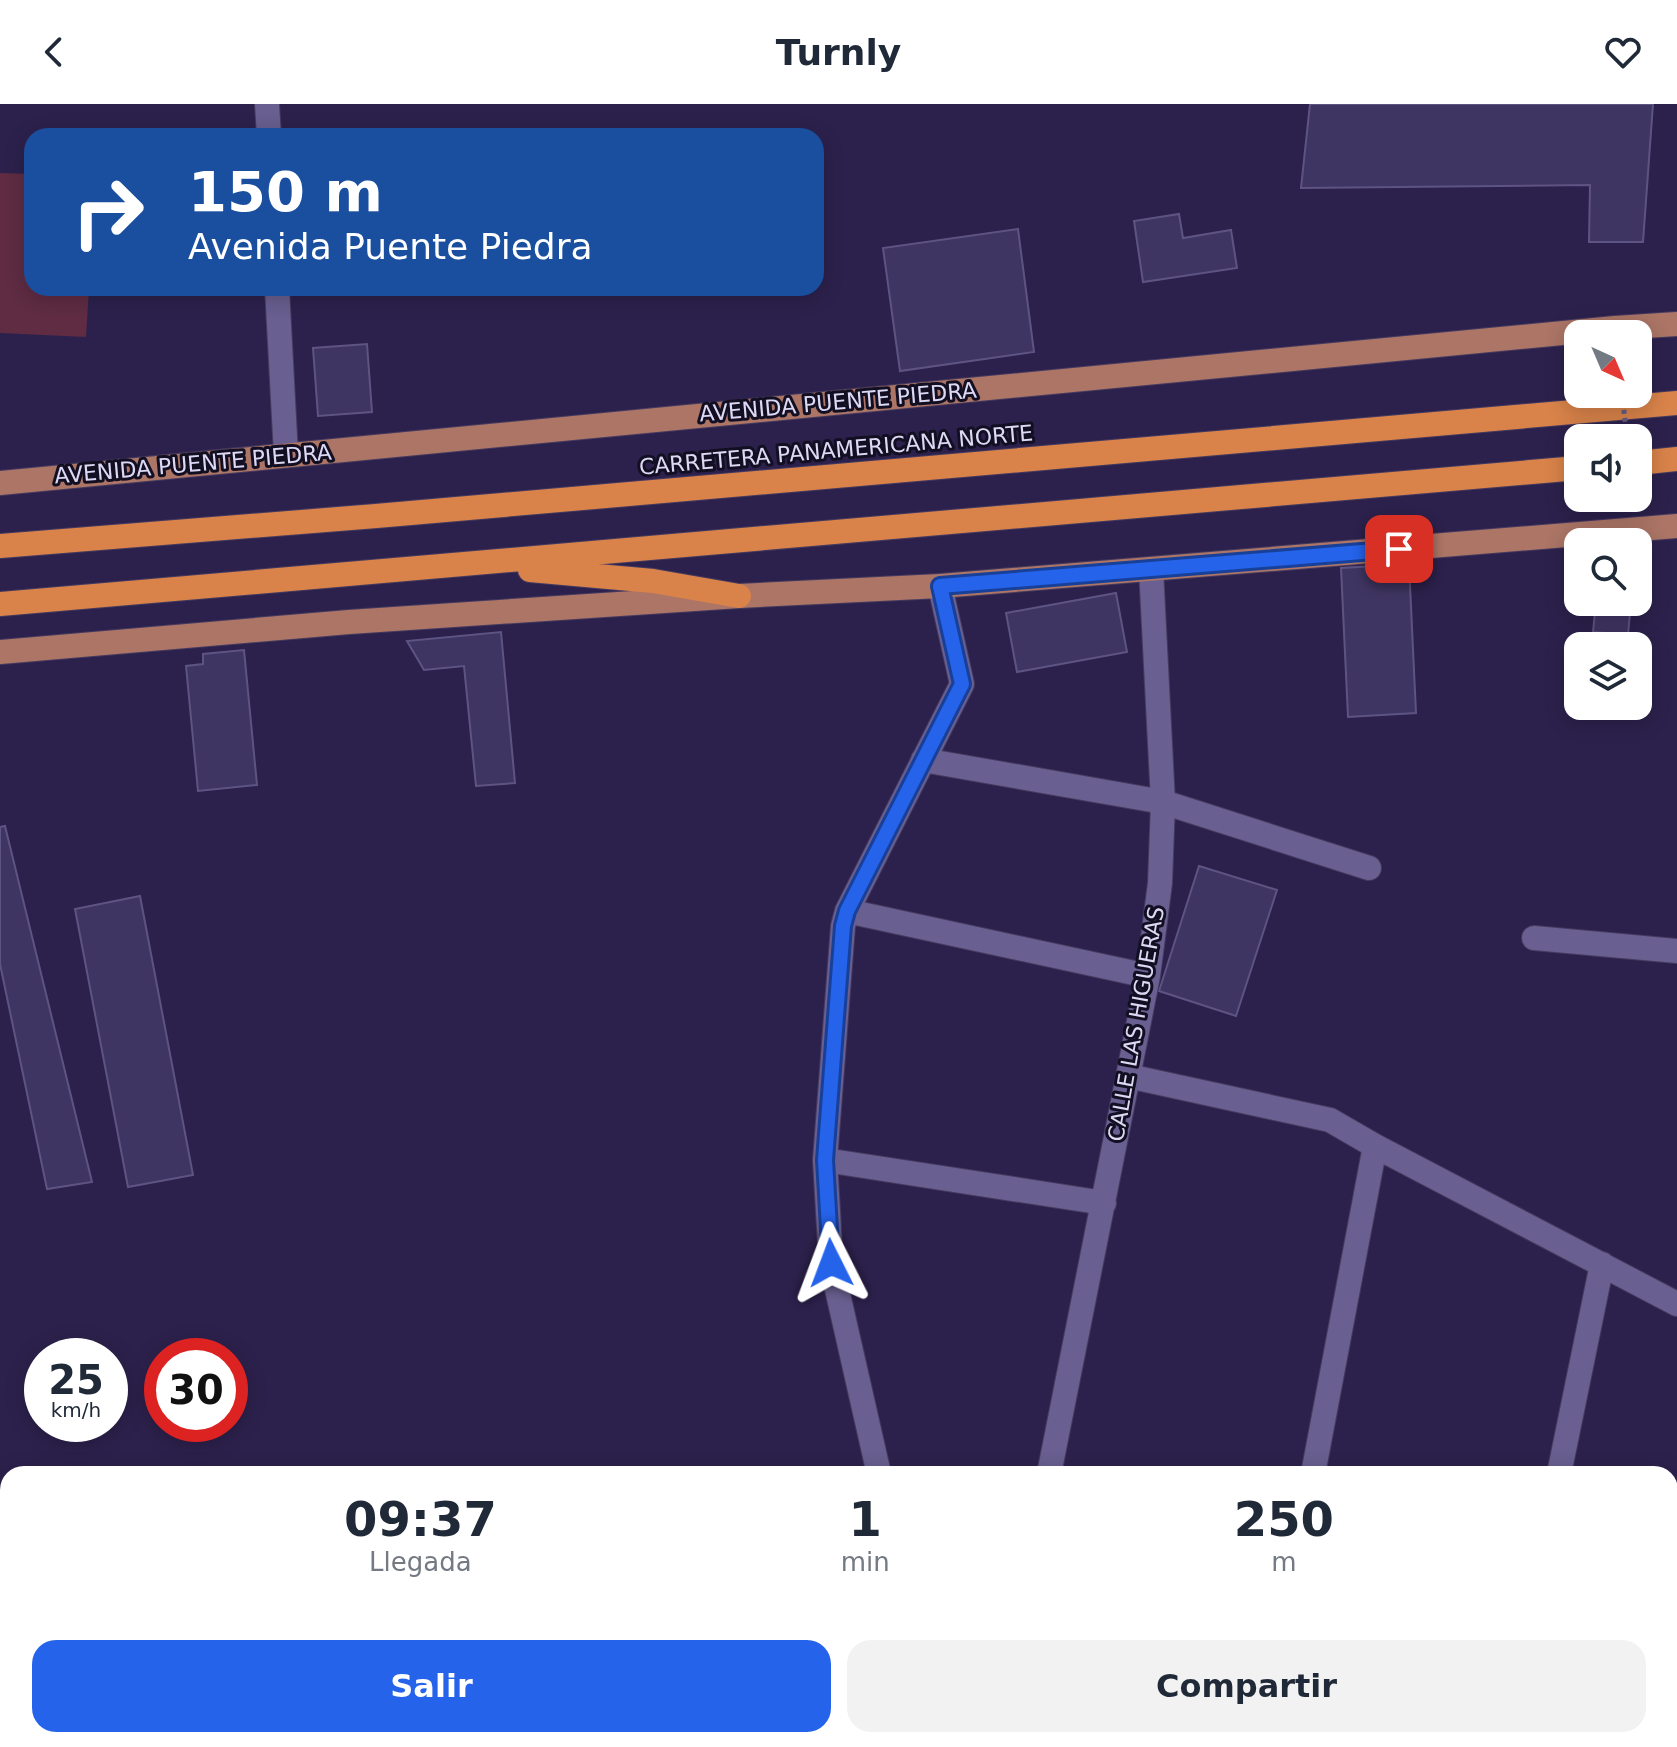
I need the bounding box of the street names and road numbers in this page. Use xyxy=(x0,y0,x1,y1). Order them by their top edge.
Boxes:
street label: AVENIDA PUENTE PIEDRA xyxy=(698,377,978,427)
street label: CARRETERA PANAMERICANA NORTE xyxy=(638,420,1034,480)
street label: AVENIDA PUENTE PIEDRA xyxy=(53,439,333,489)
street label: CALLE LAS HIGUERAS xyxy=(1103,905,1169,1143)

